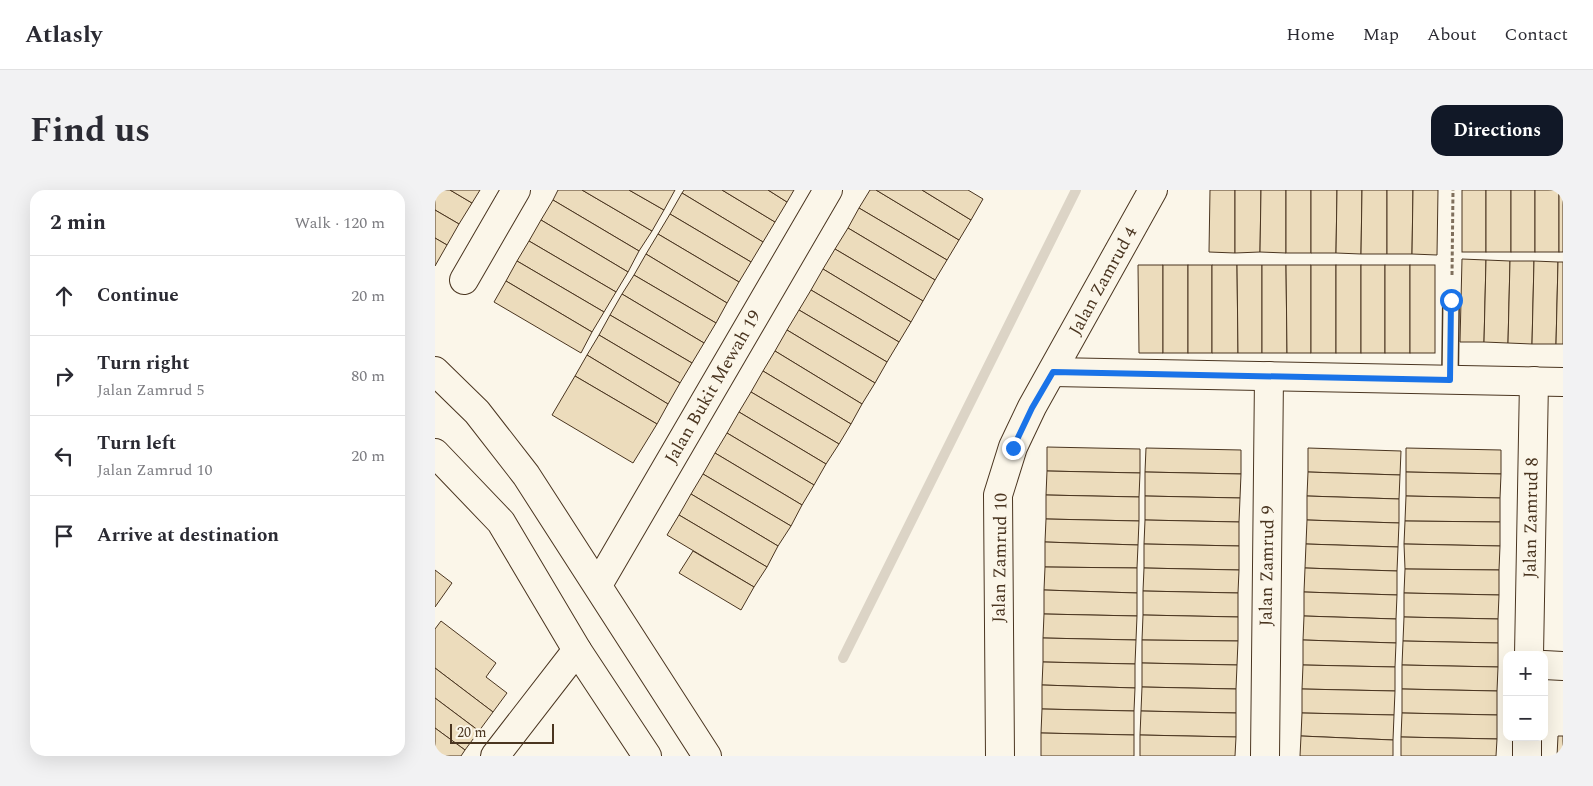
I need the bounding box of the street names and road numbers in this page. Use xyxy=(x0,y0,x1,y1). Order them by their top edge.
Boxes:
street label: Jalan Zamrud 4 xyxy=(1062,222,1144,340)
street label: Jalan Bukit Mewah 19 xyxy=(658,305,768,469)
street label: Jalan Zamrud 8 xyxy=(1516,457,1546,579)
street label: Jalan Zamrud 10 xyxy=(985,493,1015,623)
street label: Jalan Zamrud 9 xyxy=(1252,505,1282,627)

